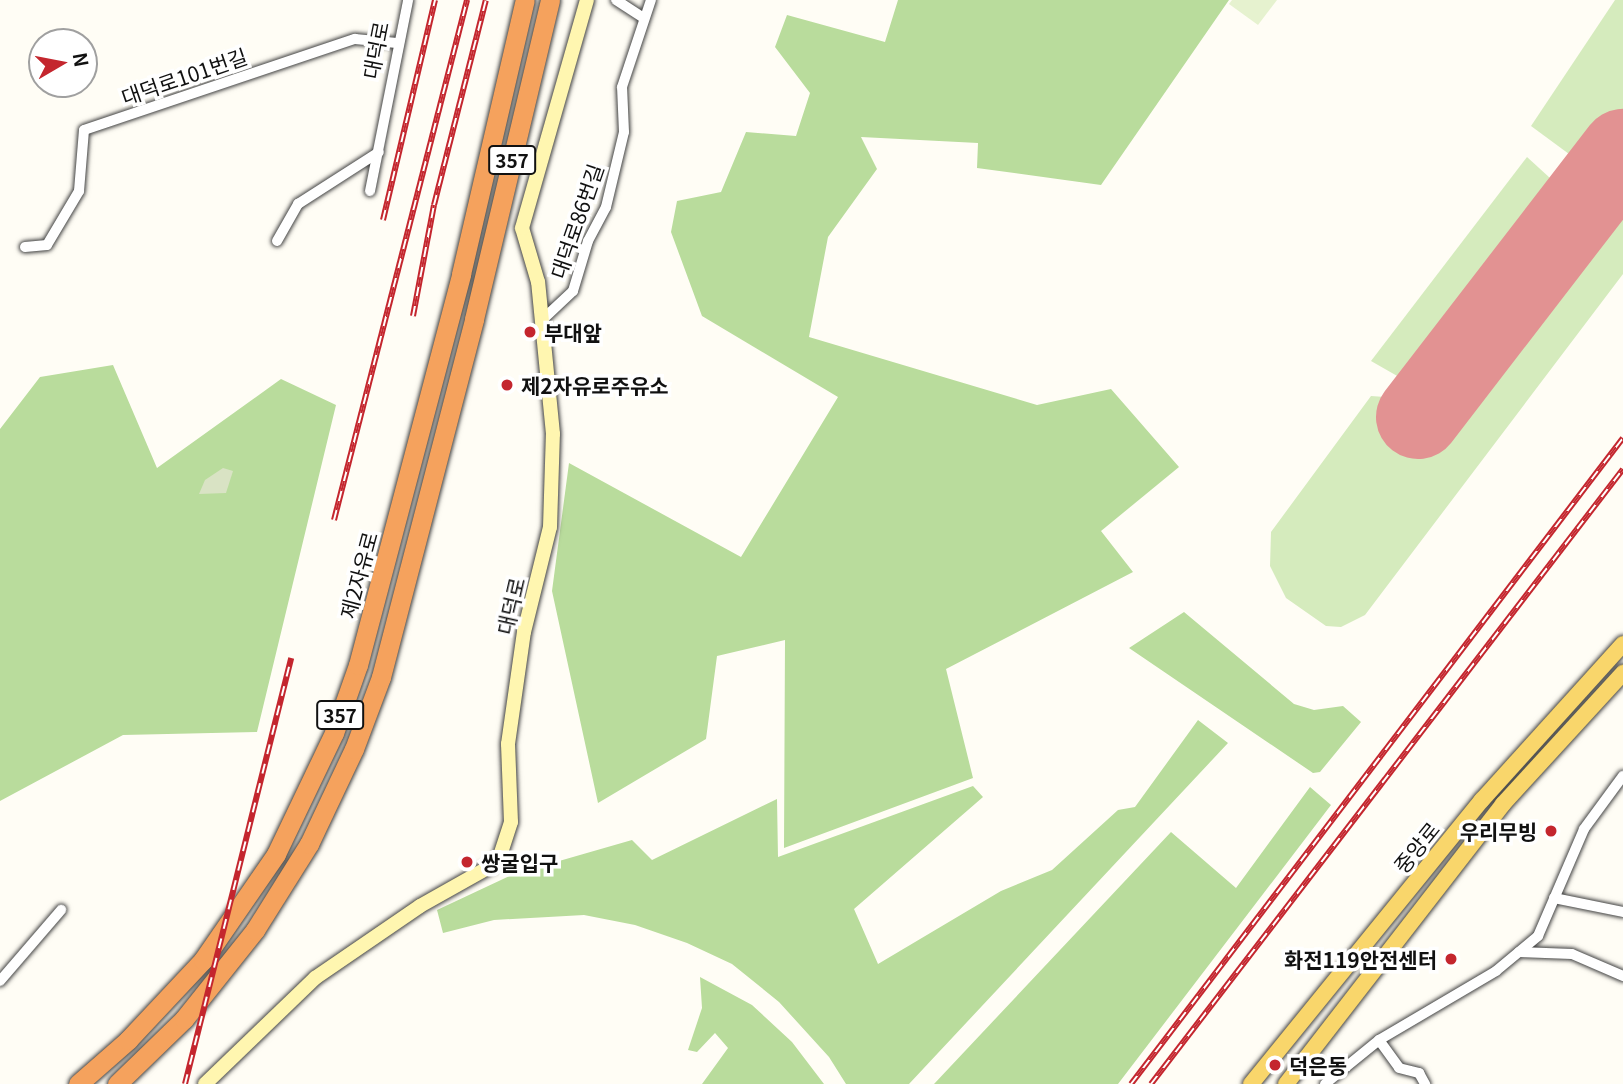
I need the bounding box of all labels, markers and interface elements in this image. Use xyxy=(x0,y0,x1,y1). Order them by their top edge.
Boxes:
street label: 대덕로 xyxy=(357,19,393,81)
north arrow xyxy=(28,28,98,98)
street label: 대덕로101번길 xyxy=(118,43,250,109)
text: N xyxy=(68,50,97,69)
road number: 357 xyxy=(488,144,536,176)
street label: 대덕로86번길 xyxy=(545,160,607,282)
place label: 부대앞 xyxy=(544,319,602,345)
marker: 부대앞 xyxy=(522,324,538,340)
place label: 제2자유로주유소 xyxy=(521,372,669,398)
marker: 제2자유로주유소 xyxy=(499,377,515,393)
street label: 제2자유로 xyxy=(334,529,382,621)
street label: 대덕로 xyxy=(491,575,529,637)
road number: 357 xyxy=(316,700,364,730)
street label: 중앙로 xyxy=(1388,817,1444,877)
place label: 우리무빙 xyxy=(1460,818,1537,844)
marker: 우리무빙 xyxy=(1543,823,1559,839)
place label: 쌍굴입구 xyxy=(481,849,558,875)
marker: 쌍굴입구 xyxy=(459,854,475,870)
place label: 화전119안전센터 xyxy=(1284,946,1437,972)
marker: 화전119안전센터 xyxy=(1443,951,1459,967)
place label: 덕은동 xyxy=(1289,1052,1347,1078)
marker: 덕은동 xyxy=(1267,1057,1283,1073)

